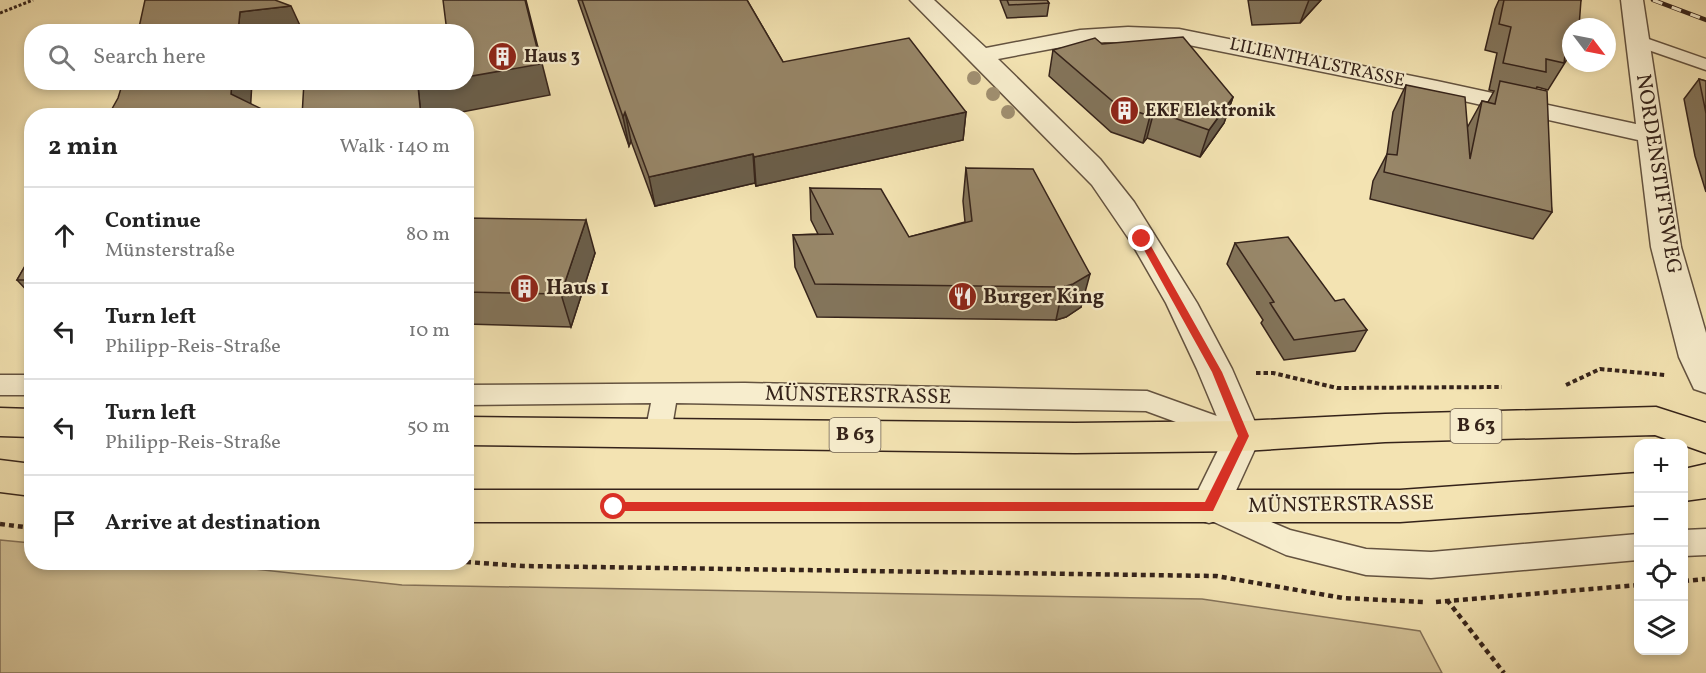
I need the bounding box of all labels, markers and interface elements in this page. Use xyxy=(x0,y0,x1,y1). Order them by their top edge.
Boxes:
north arrow xyxy=(1562,18,1616,72)
search box xyxy=(24,24,474,90)
street label: LILIENTHALSTRASSE xyxy=(1227,32,1407,94)
icon: search xyxy=(45,41,78,74)
building icon: Haus 3 xyxy=(487,41,519,73)
text: Search here xyxy=(93,42,206,73)
place label: Haus 3 xyxy=(524,45,580,70)
street label: NORDENSTIFTSWEG xyxy=(1628,72,1688,276)
building icon: EKF Elektronik xyxy=(1108,95,1140,127)
place label: EKF Elektronik xyxy=(1145,99,1276,124)
text: 2 min xyxy=(48,129,118,165)
text: Walk · 140 m xyxy=(340,133,450,161)
text: Continue xyxy=(105,206,201,237)
icon: ahead xyxy=(48,219,81,252)
text: 80 m xyxy=(406,221,450,249)
route end xyxy=(1128,225,1154,251)
text: Münsterstraße xyxy=(105,237,235,265)
building icon: Haus 1 xyxy=(509,272,541,304)
place label: Haus 1 xyxy=(546,274,609,303)
restaurant icon: Burger King xyxy=(946,281,978,313)
place label: Burger King xyxy=(983,283,1104,312)
text: Turn left xyxy=(105,302,196,333)
icon: left xyxy=(48,315,81,348)
text: 10 m xyxy=(409,317,450,345)
text: Philipp-Reis-Straße xyxy=(105,333,281,361)
street label: MÜNSTERSTRASSE xyxy=(765,380,951,412)
text: Turn left xyxy=(105,398,196,429)
road number: B 63 xyxy=(1450,409,1502,443)
icon: left xyxy=(48,411,81,444)
text: 50 m xyxy=(407,413,450,441)
road number: B 63 xyxy=(830,418,880,452)
text: Philipp-Reis-Straße xyxy=(105,429,281,457)
map controls xyxy=(1634,439,1688,655)
button: + xyxy=(1634,439,1688,493)
street label: MÜNSTERSTRASSE xyxy=(1248,489,1434,521)
route start xyxy=(600,493,626,519)
button: − xyxy=(1634,493,1688,547)
icon: arrive xyxy=(48,507,81,540)
text: Arrive at destination xyxy=(105,508,321,539)
button: locate xyxy=(1634,547,1688,601)
button: layers xyxy=(1634,601,1688,655)

